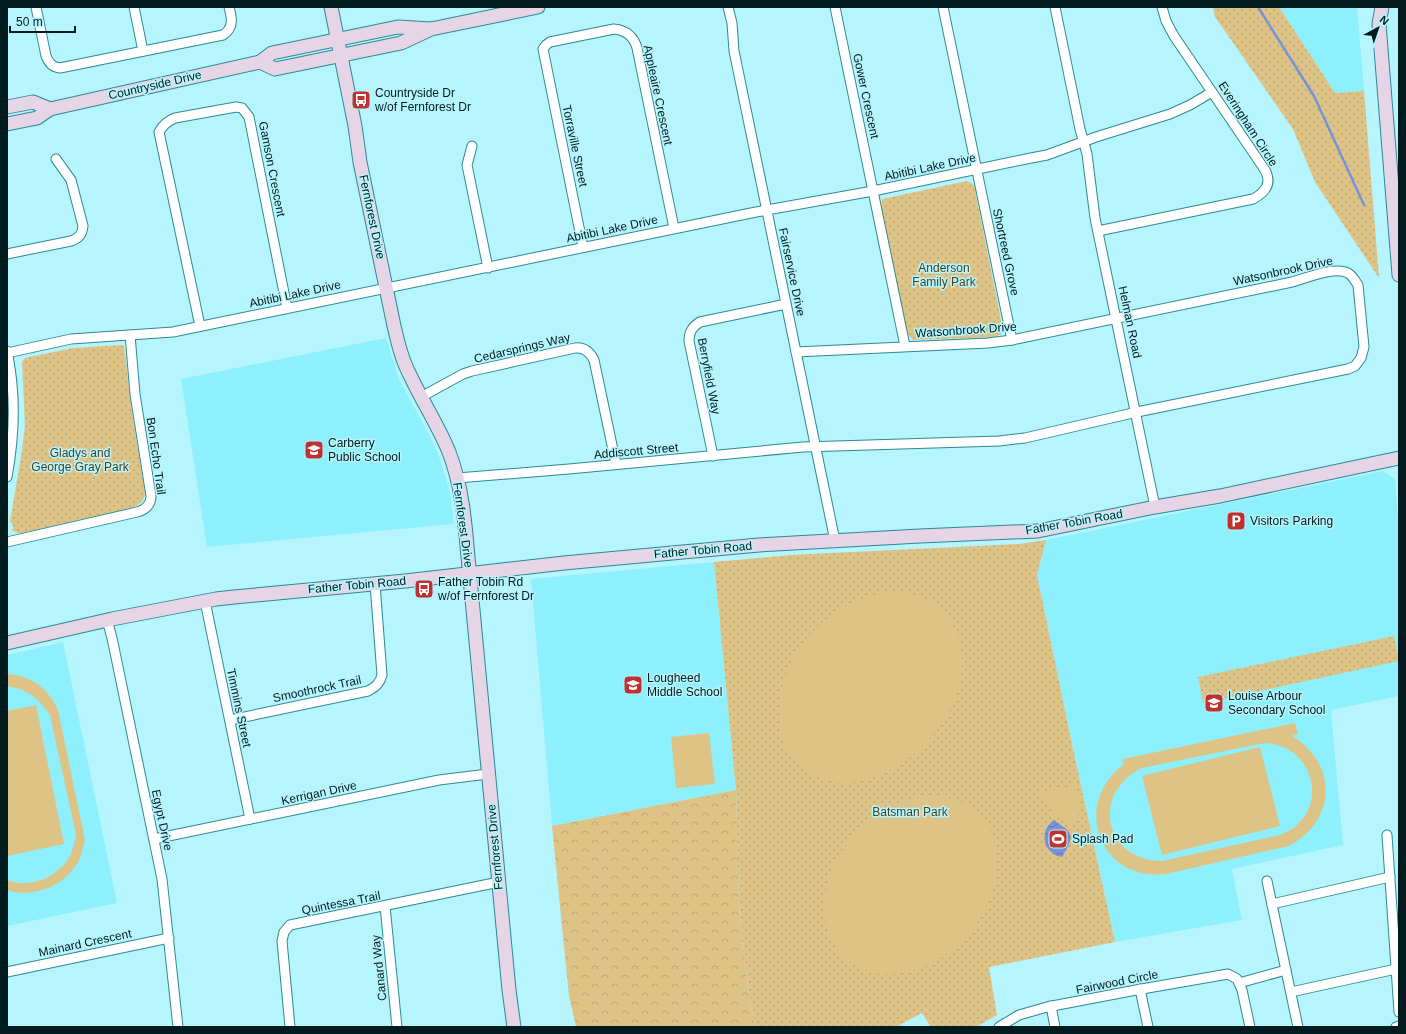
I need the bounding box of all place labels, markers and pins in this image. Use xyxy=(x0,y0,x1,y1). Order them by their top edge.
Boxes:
place label: Countryside Dr w/of Fernforest Dr xyxy=(374,86,471,114)
bus stop icon: Countryside Dr w/of Fernforest Dr xyxy=(350,89,372,111)
place label: Carberry Public School xyxy=(328,436,401,464)
school or university icon: Carberry Public School xyxy=(303,439,325,461)
parking icon: Visitors Parking xyxy=(1225,510,1247,532)
place label: Visitors Parking xyxy=(1250,514,1333,528)
place label: Father Tobin Rd w/of Fernforest Dr xyxy=(437,575,534,603)
bus stop icon: Father Tobin Rd w/of Fernforest Dr xyxy=(413,578,435,600)
place label: Lougheed Middle School xyxy=(647,671,722,699)
school or university icon: Lougheed Middle School xyxy=(622,674,644,696)
place label: Louise Arbour Secondary School xyxy=(1228,689,1325,717)
school or university icon: Louise Arbour Secondary School xyxy=(1203,692,1225,714)
sports icon: Splash Pad xyxy=(1047,828,1069,850)
place label: Splash Pad xyxy=(1072,832,1133,846)

